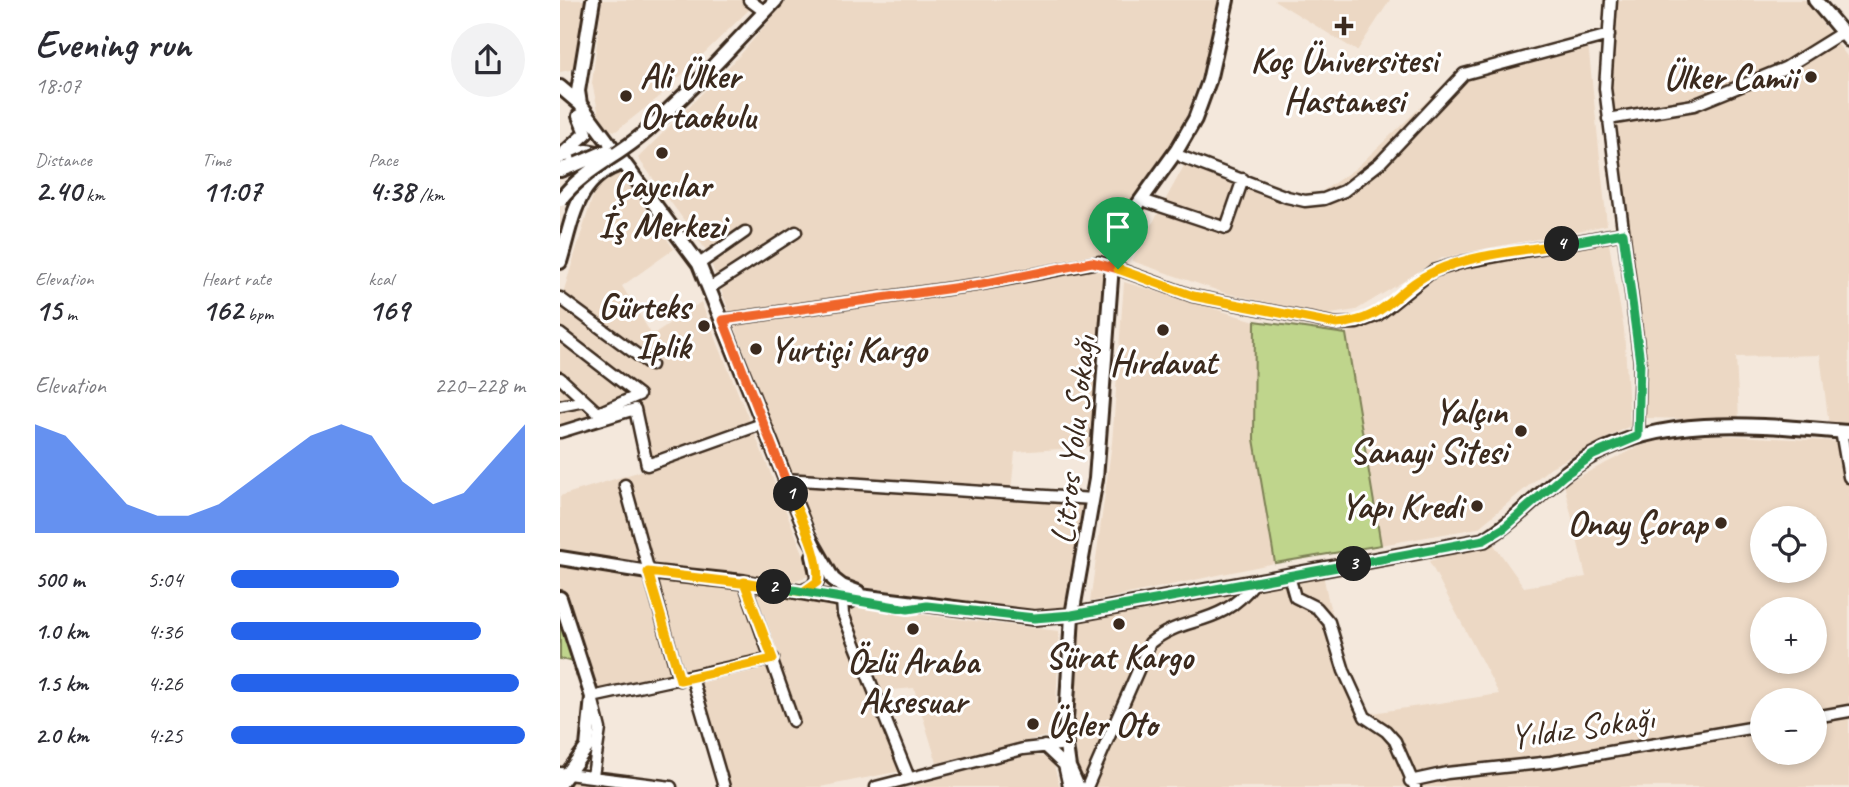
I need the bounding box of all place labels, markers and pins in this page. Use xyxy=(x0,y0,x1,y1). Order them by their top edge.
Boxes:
marker: Koç Üniversitesi Hastanesi xyxy=(1334,16,1354,36)
place label: Koç Üniversitesi Hastanesi xyxy=(1251,38,1442,123)
place label: Ali Ülker Ortaokulu xyxy=(640,54,758,139)
place label: Ülker Camii xyxy=(1663,55,1801,100)
marker: Ülker Camii xyxy=(1803,69,1819,85)
marker: Ali Ülker Ortaokulu xyxy=(618,88,634,104)
marker: Çaycılar İş Merkezi xyxy=(654,145,670,161)
place label: Çaycılar İş Merkezi xyxy=(599,163,731,248)
pin xyxy=(1088,197,1148,269)
pin: 4 xyxy=(1544,226,1580,262)
place label: Gürteks Iplik xyxy=(599,284,694,369)
marker: Gürteks Iplik xyxy=(696,318,712,334)
marker: Hırdavat xyxy=(1155,322,1171,338)
place label: Yurtiçi Kargo xyxy=(770,327,929,372)
place label: Hırdavat xyxy=(1110,340,1220,385)
marker: Yurtiçi Kargo xyxy=(748,341,764,357)
place label: Yalçın Sanayi Sitesi xyxy=(1349,389,1512,474)
marker: Yalçın Sanayi Sitesi xyxy=(1513,423,1529,439)
pin: 1 xyxy=(774,476,808,512)
place label: Yapı Kredi xyxy=(1341,484,1467,529)
marker: Yapı Kredi xyxy=(1469,498,1485,514)
place label: Onay Çorap xyxy=(1568,501,1710,546)
marker: Onay Çorap xyxy=(1713,515,1729,531)
pin: 3 xyxy=(1336,546,1372,582)
pin: 2 xyxy=(756,570,792,604)
marker: Sürat Kargo xyxy=(1111,616,1127,632)
marker: Özlü Araba Aksesuar xyxy=(905,621,921,637)
place label: Sürat Kargo xyxy=(1045,634,1195,679)
place label: Özlü Araba Aksesuar xyxy=(847,639,981,724)
place label: Üçler Oto xyxy=(1047,702,1161,747)
marker: Üçler Oto xyxy=(1025,716,1041,732)

